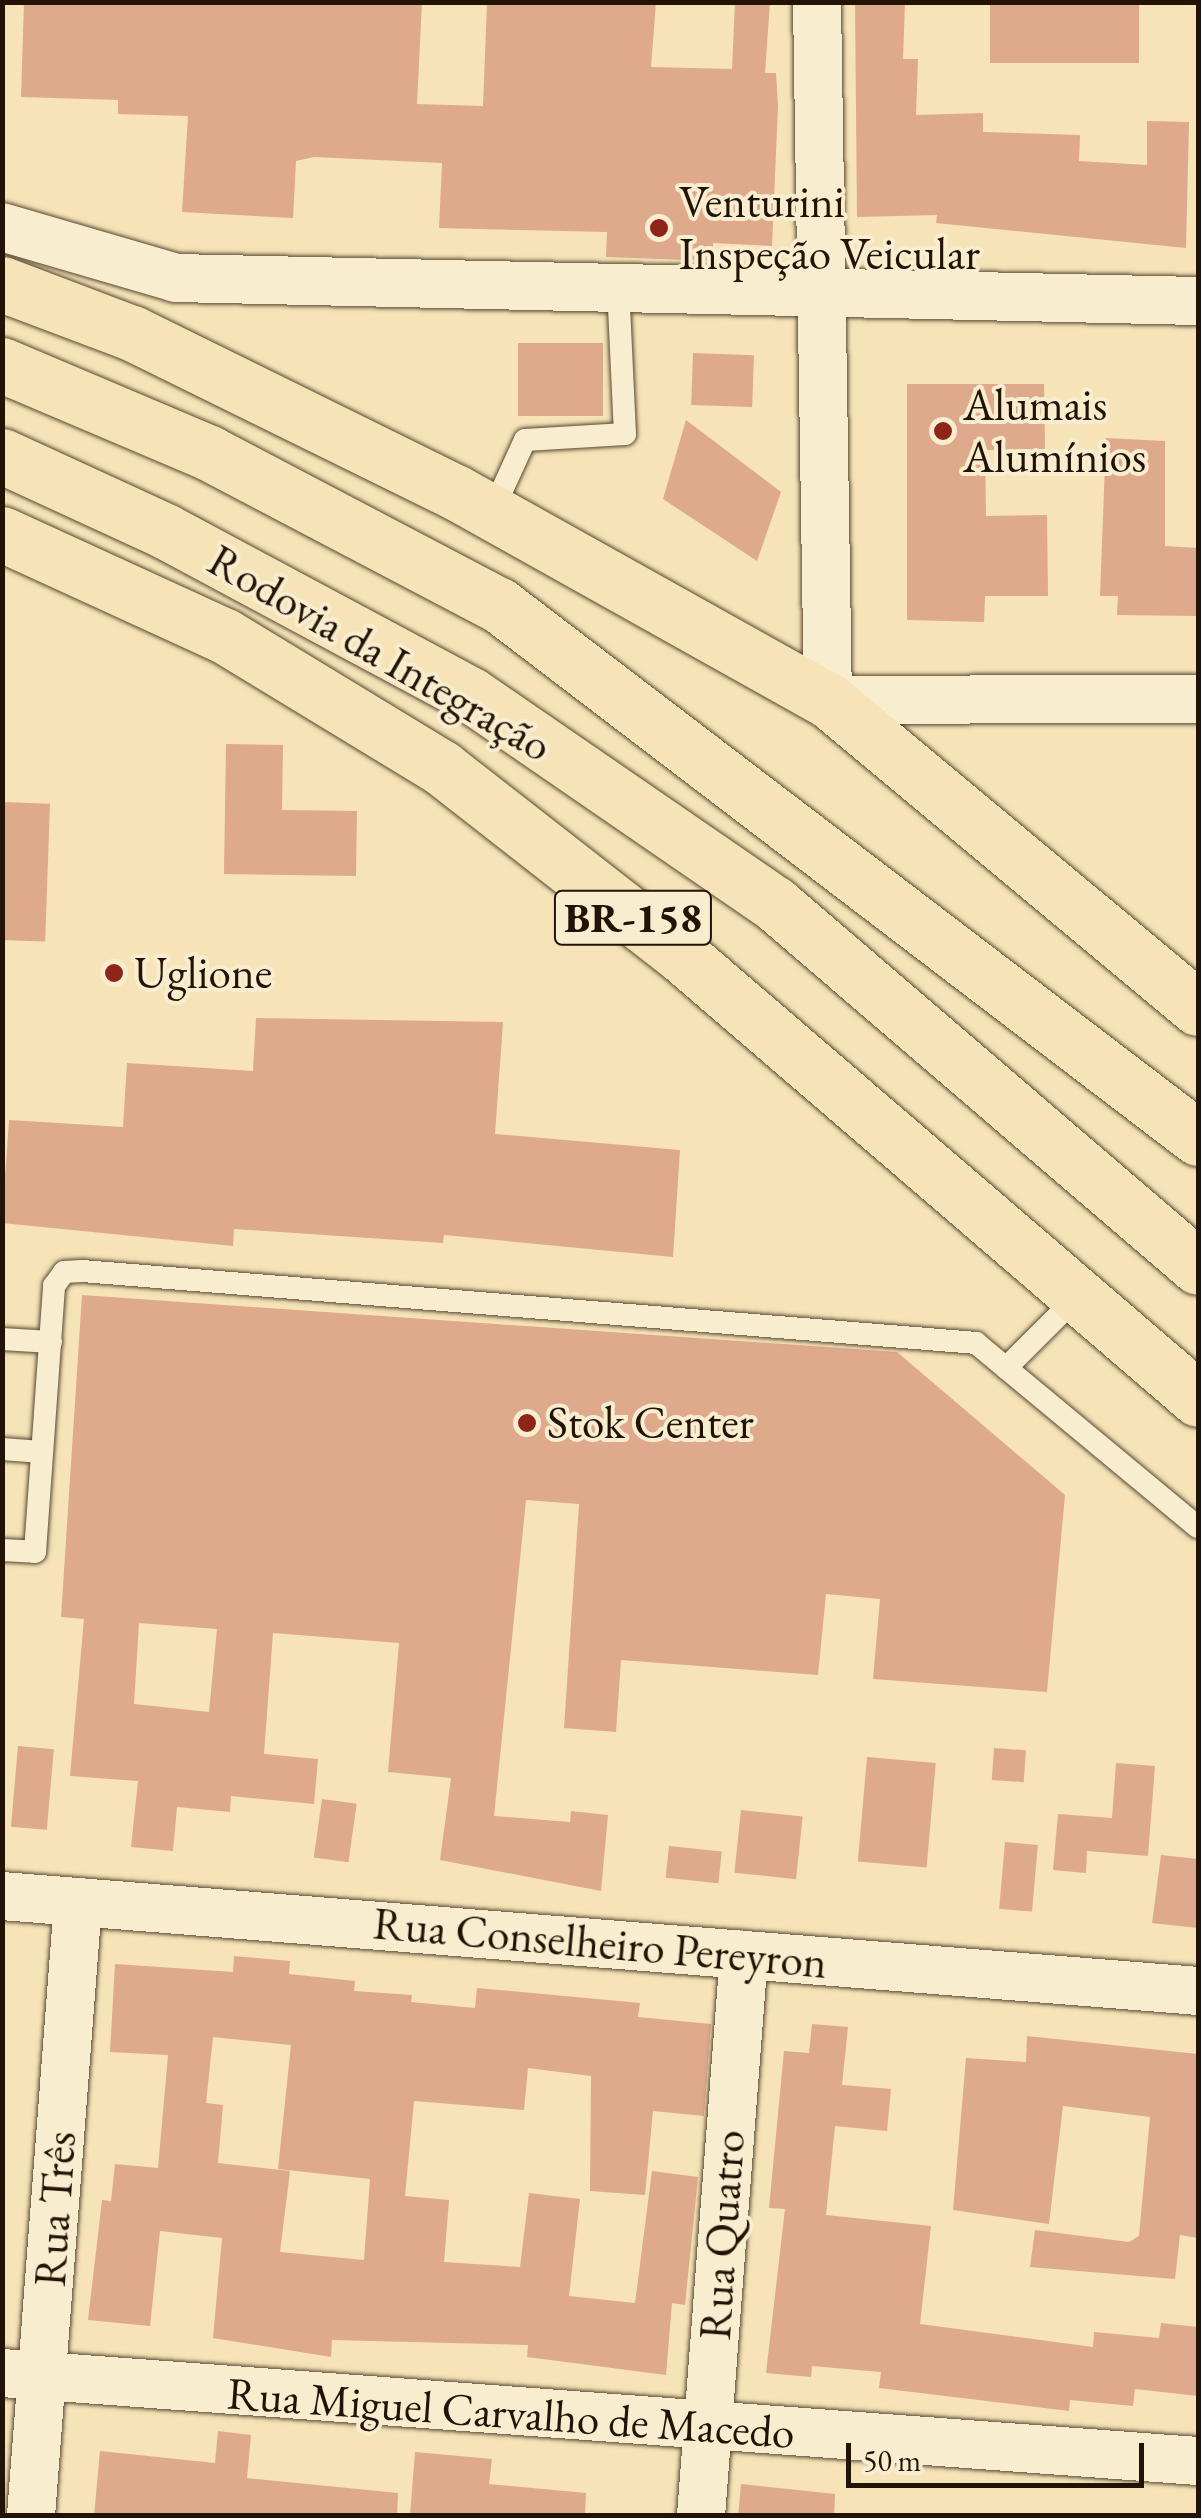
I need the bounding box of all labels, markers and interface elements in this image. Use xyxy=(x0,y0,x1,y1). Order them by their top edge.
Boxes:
place label: Venturini Inspeção Veicular xyxy=(679,175,980,281)
marker: Venturini Inspeção Veicular xyxy=(648,217,670,239)
place label: Alumais Alumínios xyxy=(963,378,1146,484)
marker: Alumais Alumínios xyxy=(932,420,954,442)
street label: Rodovia da Integração xyxy=(199,533,561,773)
road number: BR-158 xyxy=(553,881,713,955)
place label: Uglione xyxy=(134,946,272,1000)
marker: Uglione xyxy=(103,962,125,984)
place label: Stok Center xyxy=(547,1396,754,1450)
marker: Stok Center xyxy=(516,1412,538,1434)
street label: Rua Conselheiro Pereyron xyxy=(371,1896,829,1990)
street label: Rua Quatro xyxy=(688,2128,756,2342)
street label: Rua Três xyxy=(23,2130,87,2288)
street label: Rua Miguel Carvalho de Macedo xyxy=(225,2366,797,2460)
scale bar xyxy=(851,2423,1148,2485)
text: 50 m xyxy=(863,2441,921,2480)

